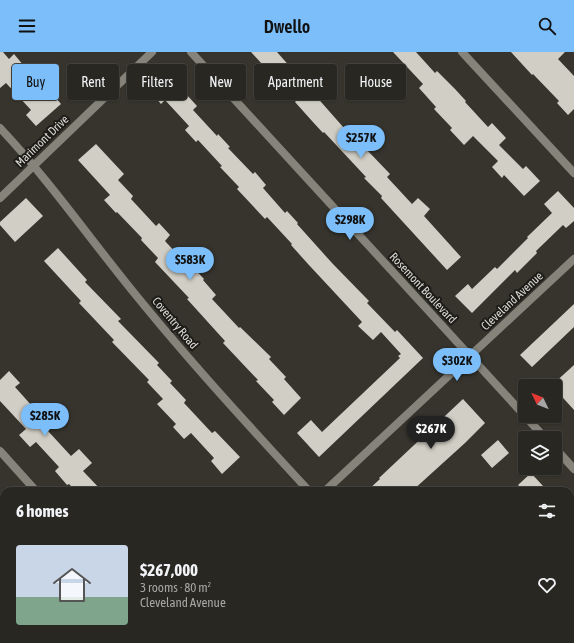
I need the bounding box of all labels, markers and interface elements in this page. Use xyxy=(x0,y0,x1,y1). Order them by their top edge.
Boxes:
icon: menu xyxy=(16,15,38,37)
icon: search xyxy=(536,15,558,37)
text: Dwello xyxy=(264,16,310,37)
chip: Buy xyxy=(12,64,59,100)
chip: Rent xyxy=(67,64,119,100)
chip: Filters xyxy=(127,64,187,100)
chip: New xyxy=(195,64,246,100)
chip: Apartment xyxy=(254,64,337,100)
chip: House xyxy=(345,64,406,100)
street label: Marimont Drive xyxy=(13,112,71,170)
pin: $257K xyxy=(333,125,389,159)
text: $257K xyxy=(346,130,376,145)
pin: $298K xyxy=(322,207,378,241)
text: $298K xyxy=(335,212,365,227)
pin: $583K xyxy=(162,247,218,281)
street label: Rosemont Boulevard xyxy=(387,250,459,326)
text: $583K xyxy=(175,252,205,267)
street label: Cleveland Avenue xyxy=(478,269,546,333)
street label: Coventry Road xyxy=(149,294,201,352)
pin: $302K xyxy=(429,348,485,382)
text: $302K xyxy=(442,353,472,368)
north arrow xyxy=(518,379,562,423)
map controls xyxy=(518,379,562,475)
pin: $285K xyxy=(17,403,73,437)
text: $285K xyxy=(30,408,60,423)
pin: $267K xyxy=(403,416,459,450)
text: $267K xyxy=(416,421,446,436)
button: layers xyxy=(518,431,562,475)
icon: filters xyxy=(536,500,558,522)
text: 6 homes xyxy=(16,501,69,521)
text: $267,000 xyxy=(140,560,198,580)
icon: home xyxy=(48,561,96,609)
icon: heart xyxy=(536,574,558,596)
text: 3 rooms · 80 m² xyxy=(140,580,211,595)
text: Cleveland Avenue xyxy=(140,595,226,610)

